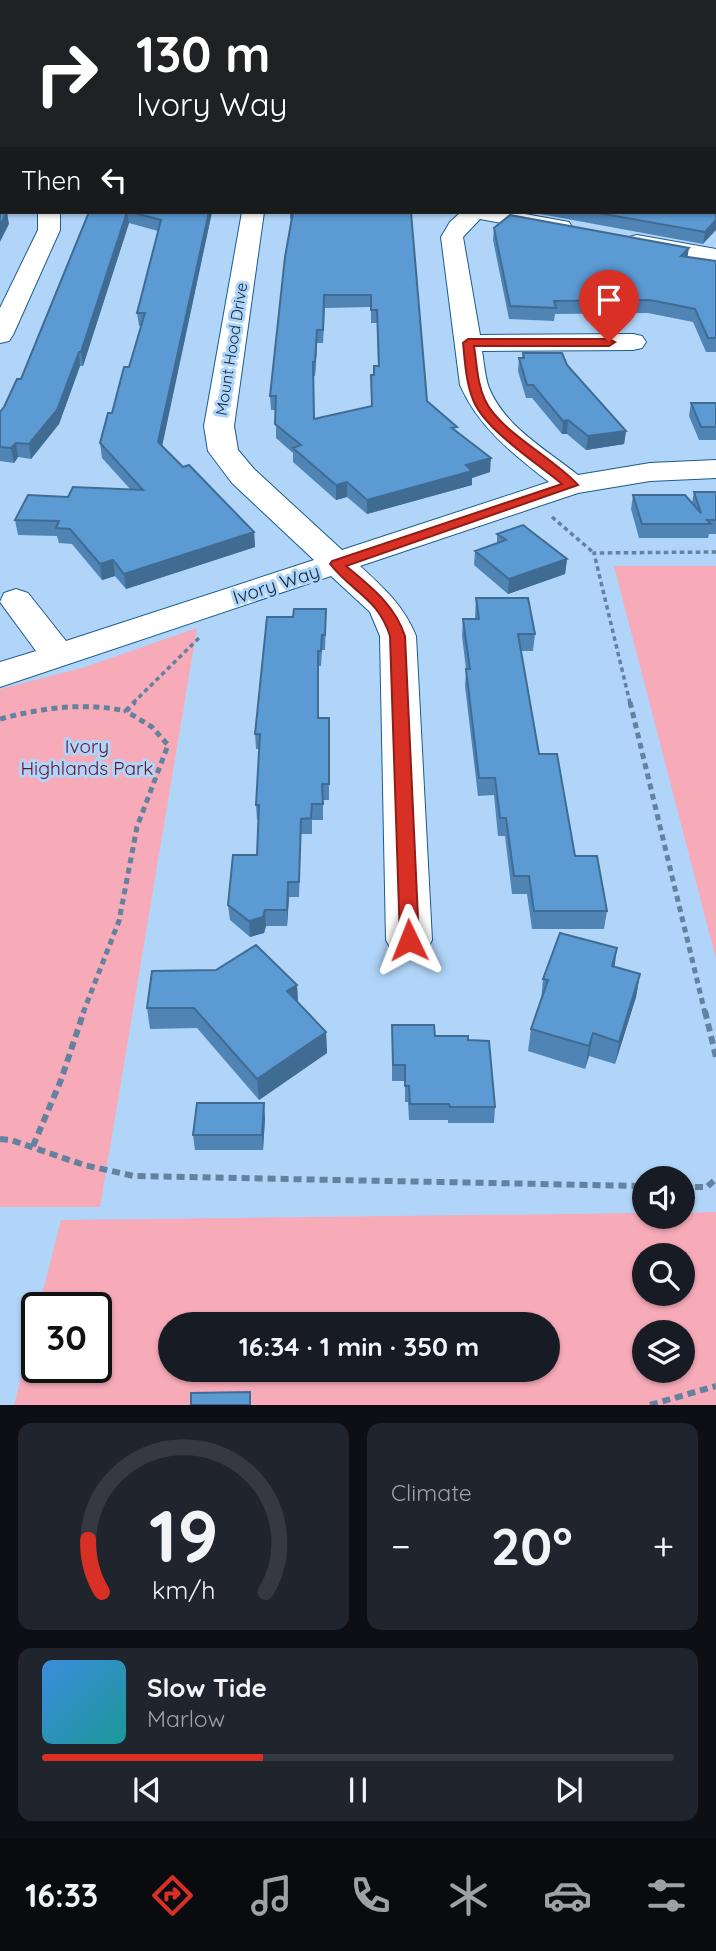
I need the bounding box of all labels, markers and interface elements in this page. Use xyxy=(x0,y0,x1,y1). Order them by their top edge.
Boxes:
text: 130 m xyxy=(136,23,270,84)
icon: right xyxy=(21,28,112,119)
text: Ivory Way xyxy=(136,84,288,124)
icon: left xyxy=(95,161,133,199)
text: Then xyxy=(21,164,81,197)
pin xyxy=(579,270,639,342)
street label: Mount Hood Drive xyxy=(211,281,251,417)
icon: arrive xyxy=(590,281,628,319)
street label: Ivory Way xyxy=(230,559,322,609)
park label: Ivory Highlands Park xyxy=(20,734,154,780)
position arrow xyxy=(372,903,446,977)
map controls xyxy=(632,1166,695,1383)
button: sound xyxy=(632,1166,695,1229)
button: search xyxy=(632,1243,695,1306)
speed limit sign: 30 xyxy=(21,1292,112,1383)
button: layers xyxy=(632,1320,695,1383)
text: 16:34 · 1 min · 350 m xyxy=(239,1330,479,1363)
text: Climate xyxy=(391,1478,472,1507)
text: 19 xyxy=(149,1490,218,1581)
text: 20° xyxy=(491,1513,573,1578)
text: − xyxy=(391,1522,411,1570)
text: + xyxy=(653,1522,674,1570)
text: km/h xyxy=(152,1574,215,1605)
text: Slow Tide xyxy=(147,1671,267,1704)
text: Marlow xyxy=(147,1704,225,1733)
icon: previous xyxy=(128,1771,166,1809)
icon: pause xyxy=(339,1771,377,1809)
icon: next xyxy=(550,1771,588,1809)
icon: directions xyxy=(148,1871,197,1920)
icon: music xyxy=(247,1871,296,1920)
icon: phone xyxy=(346,1871,395,1920)
icon: climate xyxy=(444,1871,493,1920)
icon: car xyxy=(543,1871,592,1920)
icon: filters xyxy=(642,1871,691,1920)
text: 16:33 xyxy=(25,1875,98,1915)

